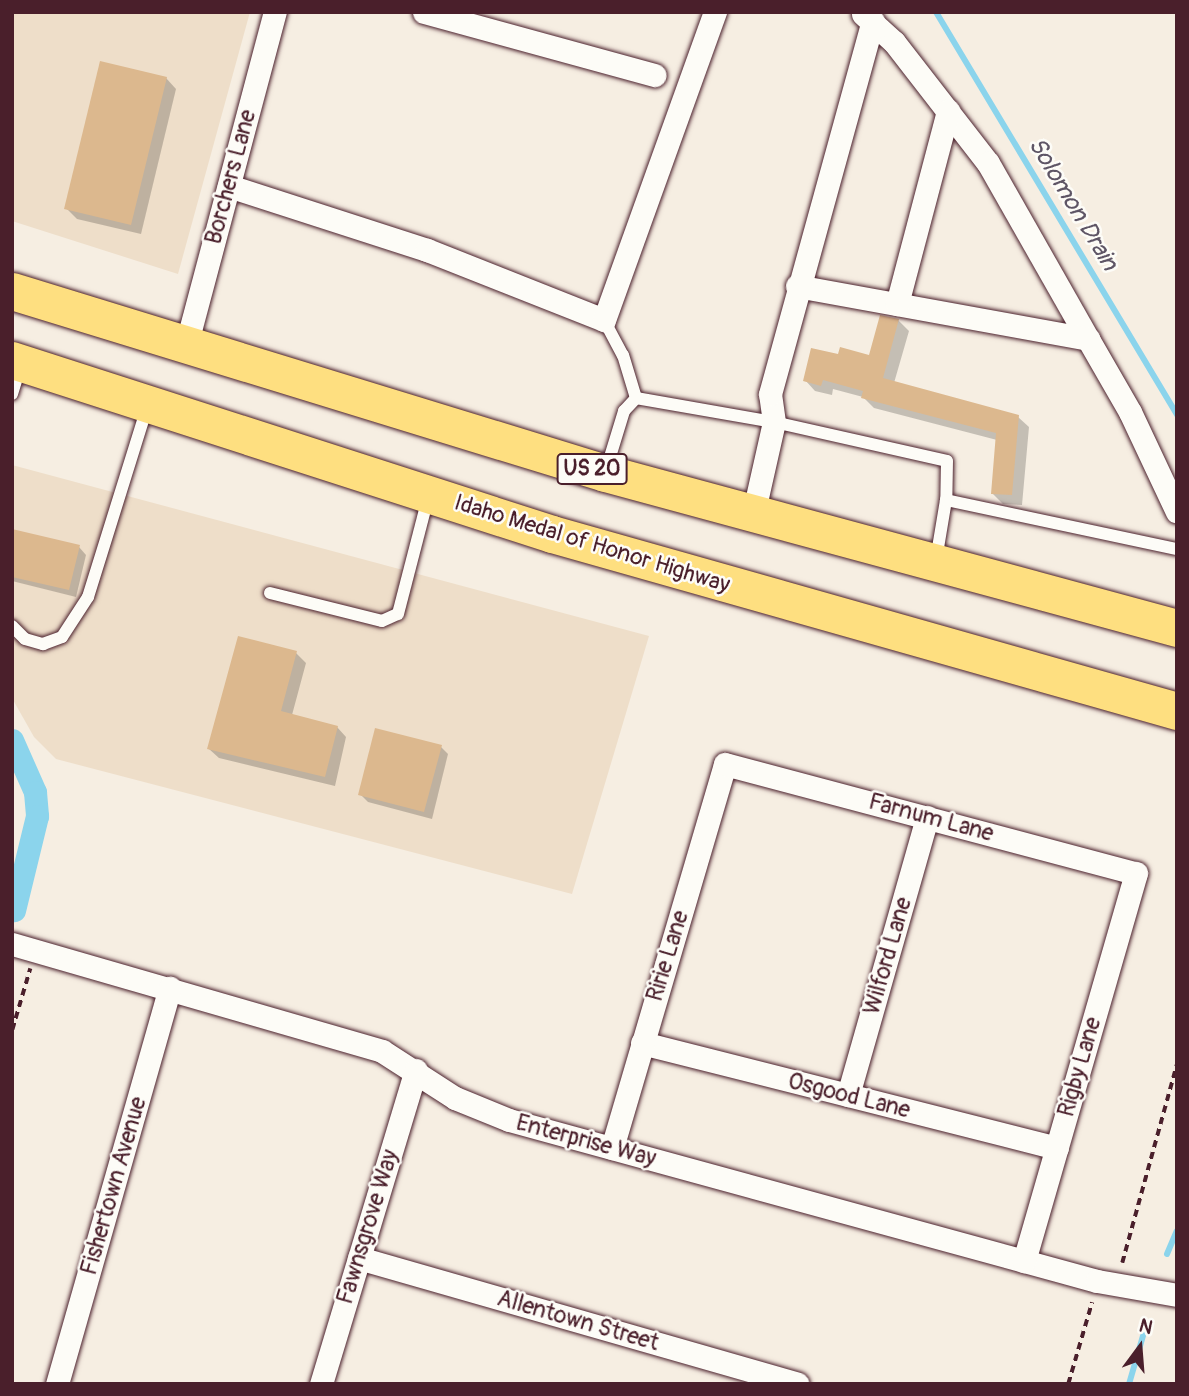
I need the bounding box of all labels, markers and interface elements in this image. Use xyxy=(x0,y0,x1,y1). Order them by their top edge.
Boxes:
street label: Borchers Lane xyxy=(200,107,262,247)
water label: Solomon Drain xyxy=(1022,132,1124,276)
road number: US 20 xyxy=(555,452,629,486)
street label: Idaho Medal of Honor Highway xyxy=(451,489,733,599)
street label: Farnum Lane xyxy=(866,788,996,848)
street label: Wilford Lane xyxy=(858,894,918,1018)
street label: Ririe Lane xyxy=(641,907,695,1005)
street label: Rigby Lane xyxy=(1053,1014,1107,1120)
street label: Osgood Lane xyxy=(785,1068,913,1124)
street label: Fishertown Avenue xyxy=(75,1094,153,1278)
street label: Enterprise Way xyxy=(513,1109,659,1173)
street label: Fawnsgrove Way xyxy=(331,1146,405,1308)
street label: Allentown Street xyxy=(494,1285,662,1357)
north arrow xyxy=(1105,1312,1175,1382)
text: N xyxy=(1136,1314,1155,1340)

